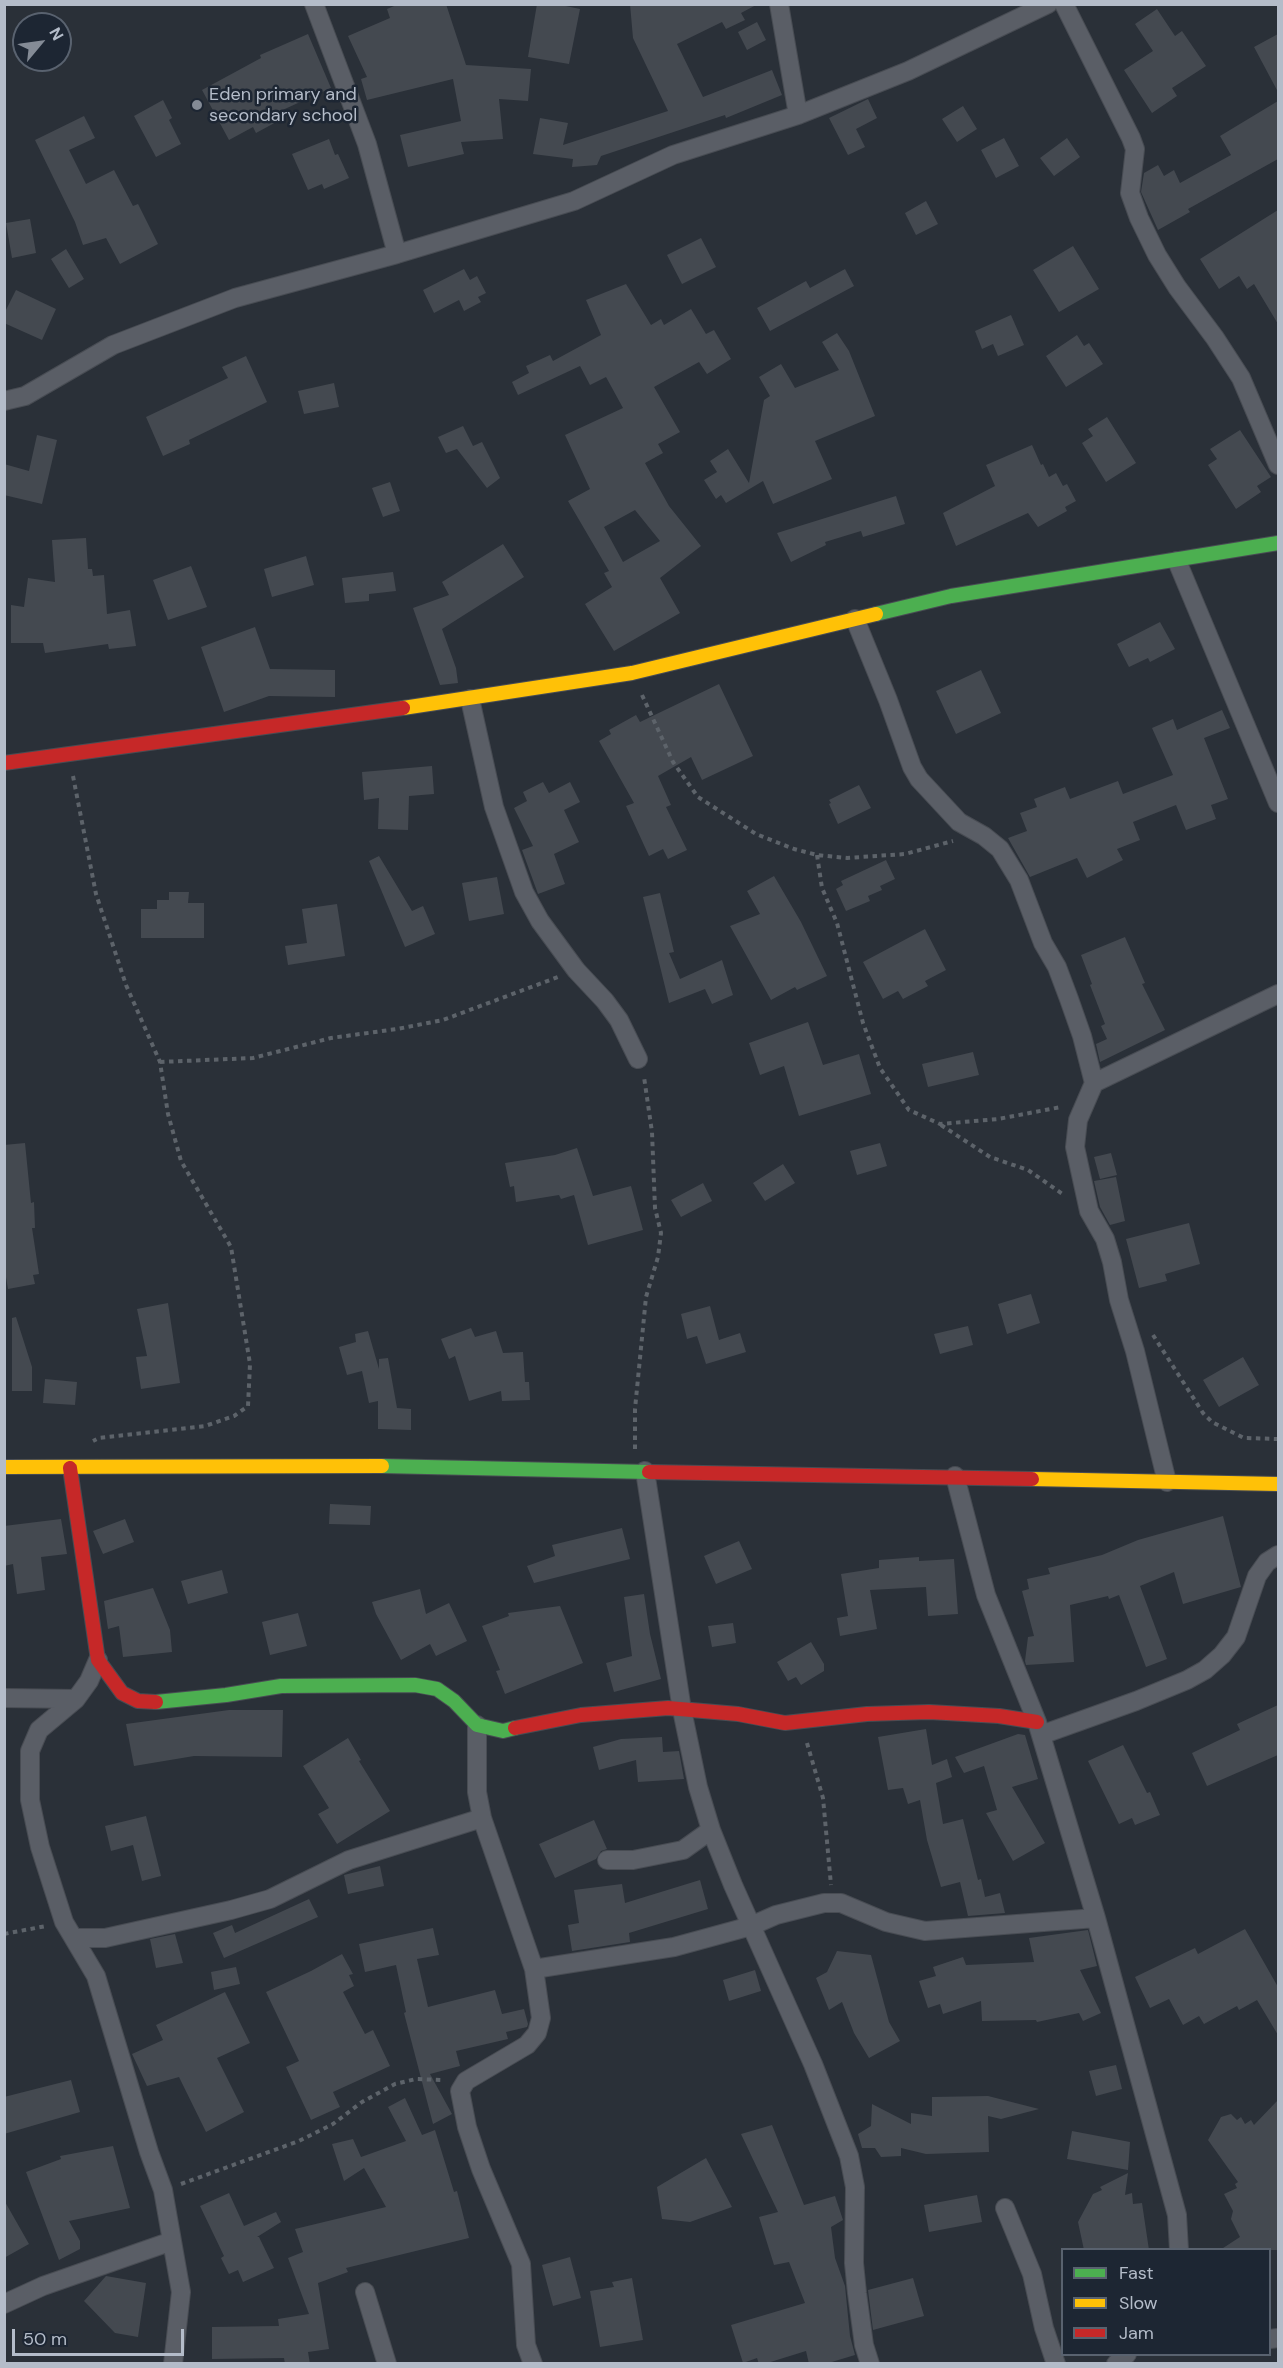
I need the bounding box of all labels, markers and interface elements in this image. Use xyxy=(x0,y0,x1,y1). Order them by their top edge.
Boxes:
north arrow xyxy=(12,12,72,72)
text: N xyxy=(44,24,68,44)
place label: Eden primary and secondary school xyxy=(209,84,357,127)
marker: Eden primary and secondary school xyxy=(190,98,204,112)
legend xyxy=(1061,2248,1271,2356)
text: Fast xyxy=(1119,2261,1154,2285)
text: Slow xyxy=(1119,2291,1158,2315)
scale bar xyxy=(15,2317,188,2355)
text: Jam xyxy=(1119,2321,1154,2345)
text: 50 m xyxy=(23,2327,67,2351)

